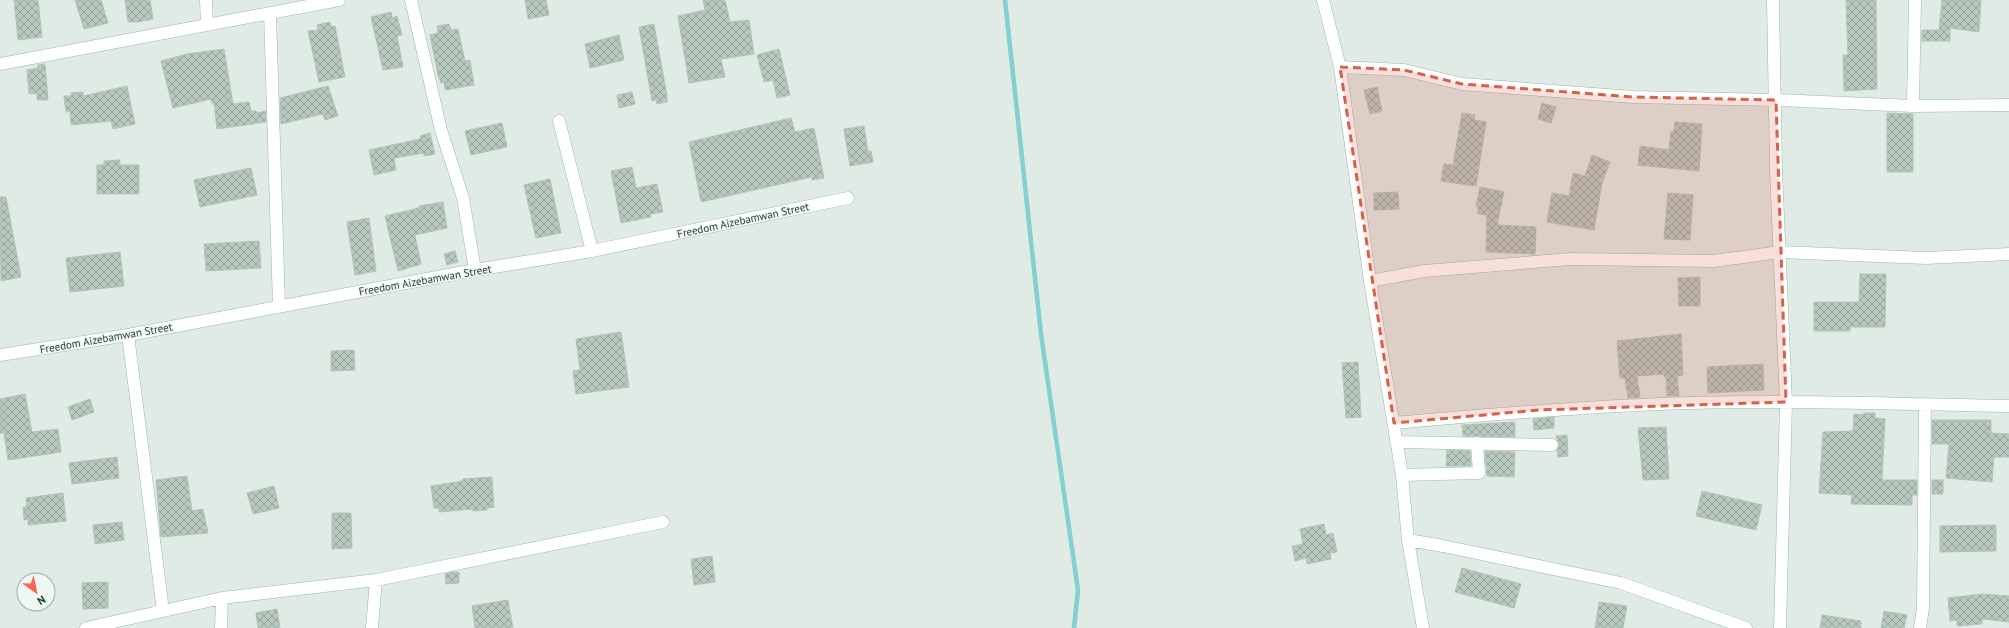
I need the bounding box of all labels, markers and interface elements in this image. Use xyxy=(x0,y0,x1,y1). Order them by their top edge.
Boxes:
street label: Freedom Aizebamwan Street xyxy=(676,199,810,241)
street label: Freedom Aizebamwan Street xyxy=(358,261,493,299)
street label: Freedom Aizebamwan Street xyxy=(39,319,174,357)
north arrow xyxy=(16,572,56,612)
text: N xyxy=(35,593,48,608)

